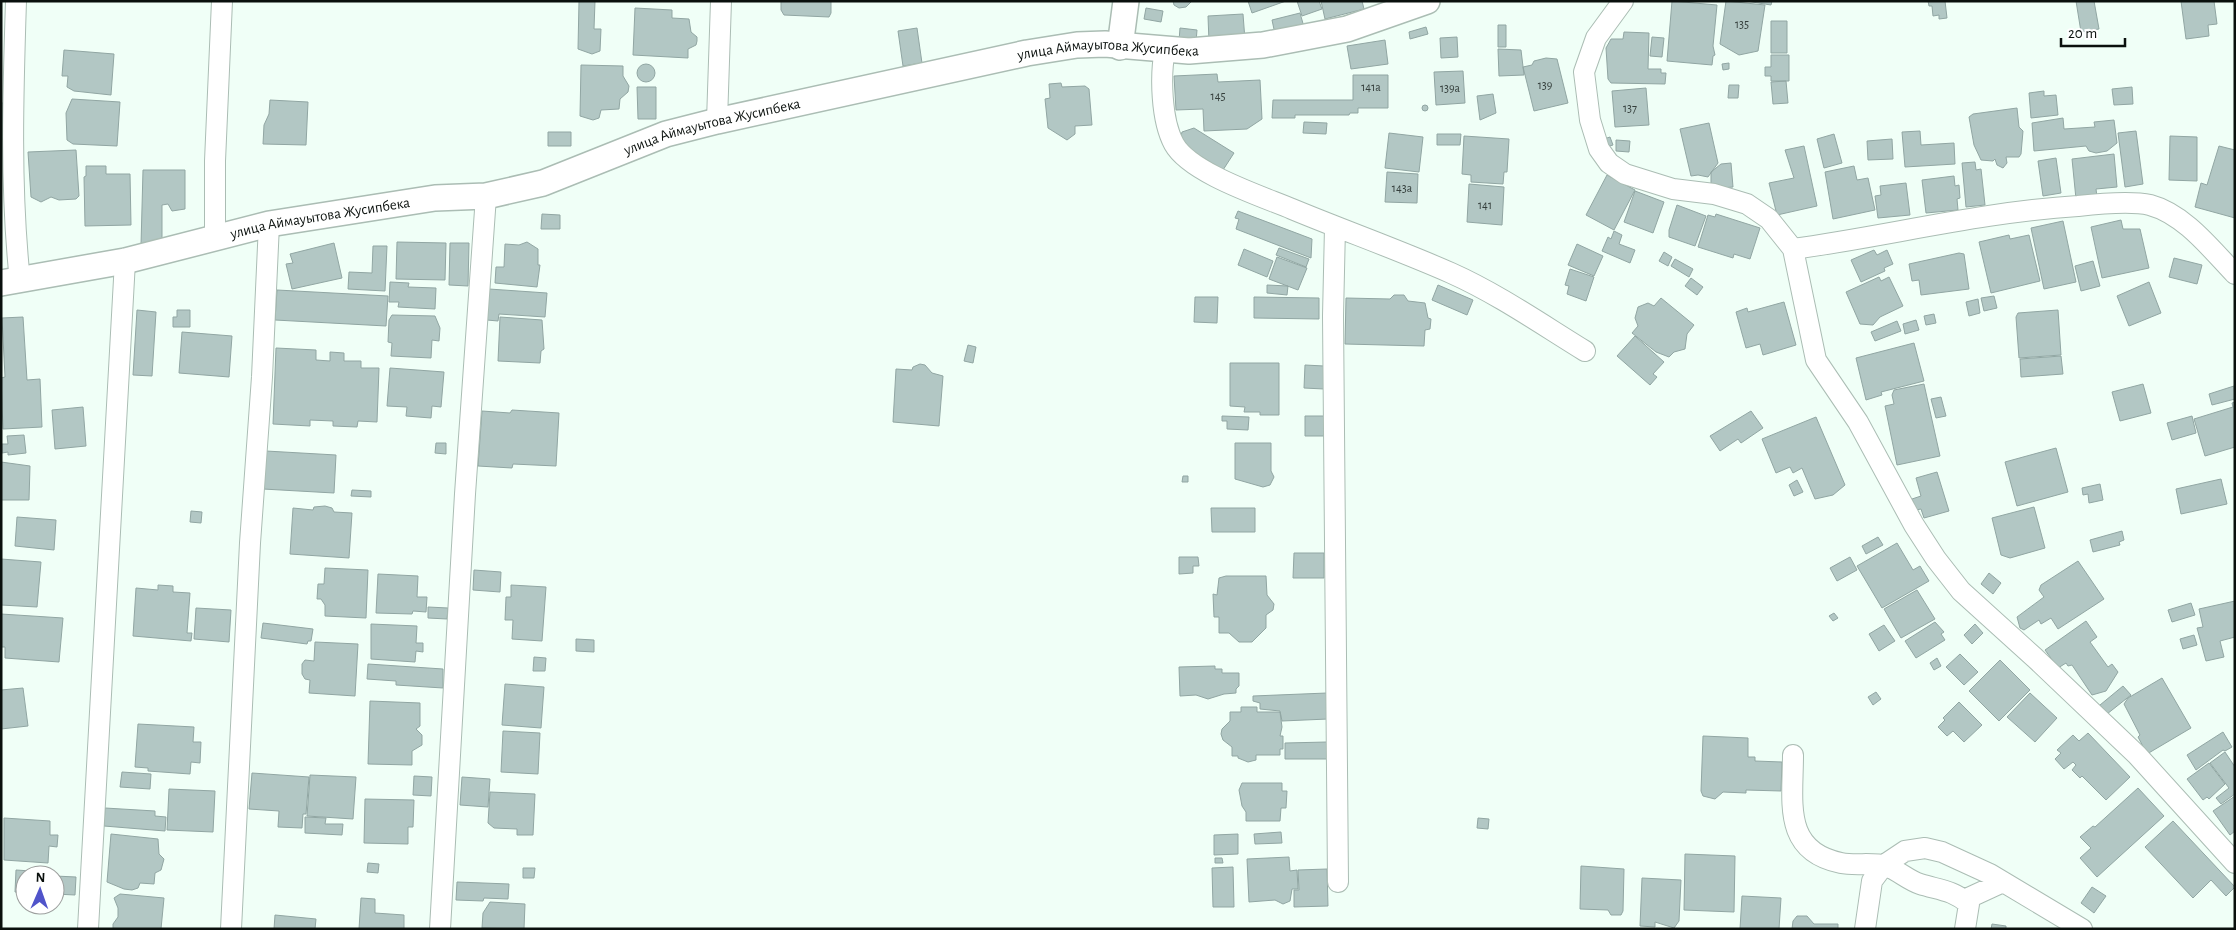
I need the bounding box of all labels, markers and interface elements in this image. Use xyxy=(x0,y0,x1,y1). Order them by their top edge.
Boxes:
scale bar xyxy=(2061,15,2125,47)
house number: 135 xyxy=(1735,18,1749,30)
text: 20 m xyxy=(2068,26,2097,41)
street label: улица Аймауытова Жусипбека xyxy=(1015,36,1199,63)
house number: 139 xyxy=(1538,79,1553,91)
house number: 141а xyxy=(1361,81,1381,93)
house number: 139а xyxy=(1440,82,1461,94)
house number: 145 xyxy=(1211,90,1225,102)
street label: улица Аймауытова Жусипбека xyxy=(621,95,802,158)
house number: 137 xyxy=(1623,102,1637,114)
house number: 143а xyxy=(1392,182,1413,194)
street label: улица Аймауытова Жусипбека xyxy=(228,195,411,241)
house number: 141 xyxy=(1478,199,1492,211)
north arrow xyxy=(15,865,65,915)
text: N xyxy=(35,871,46,885)

